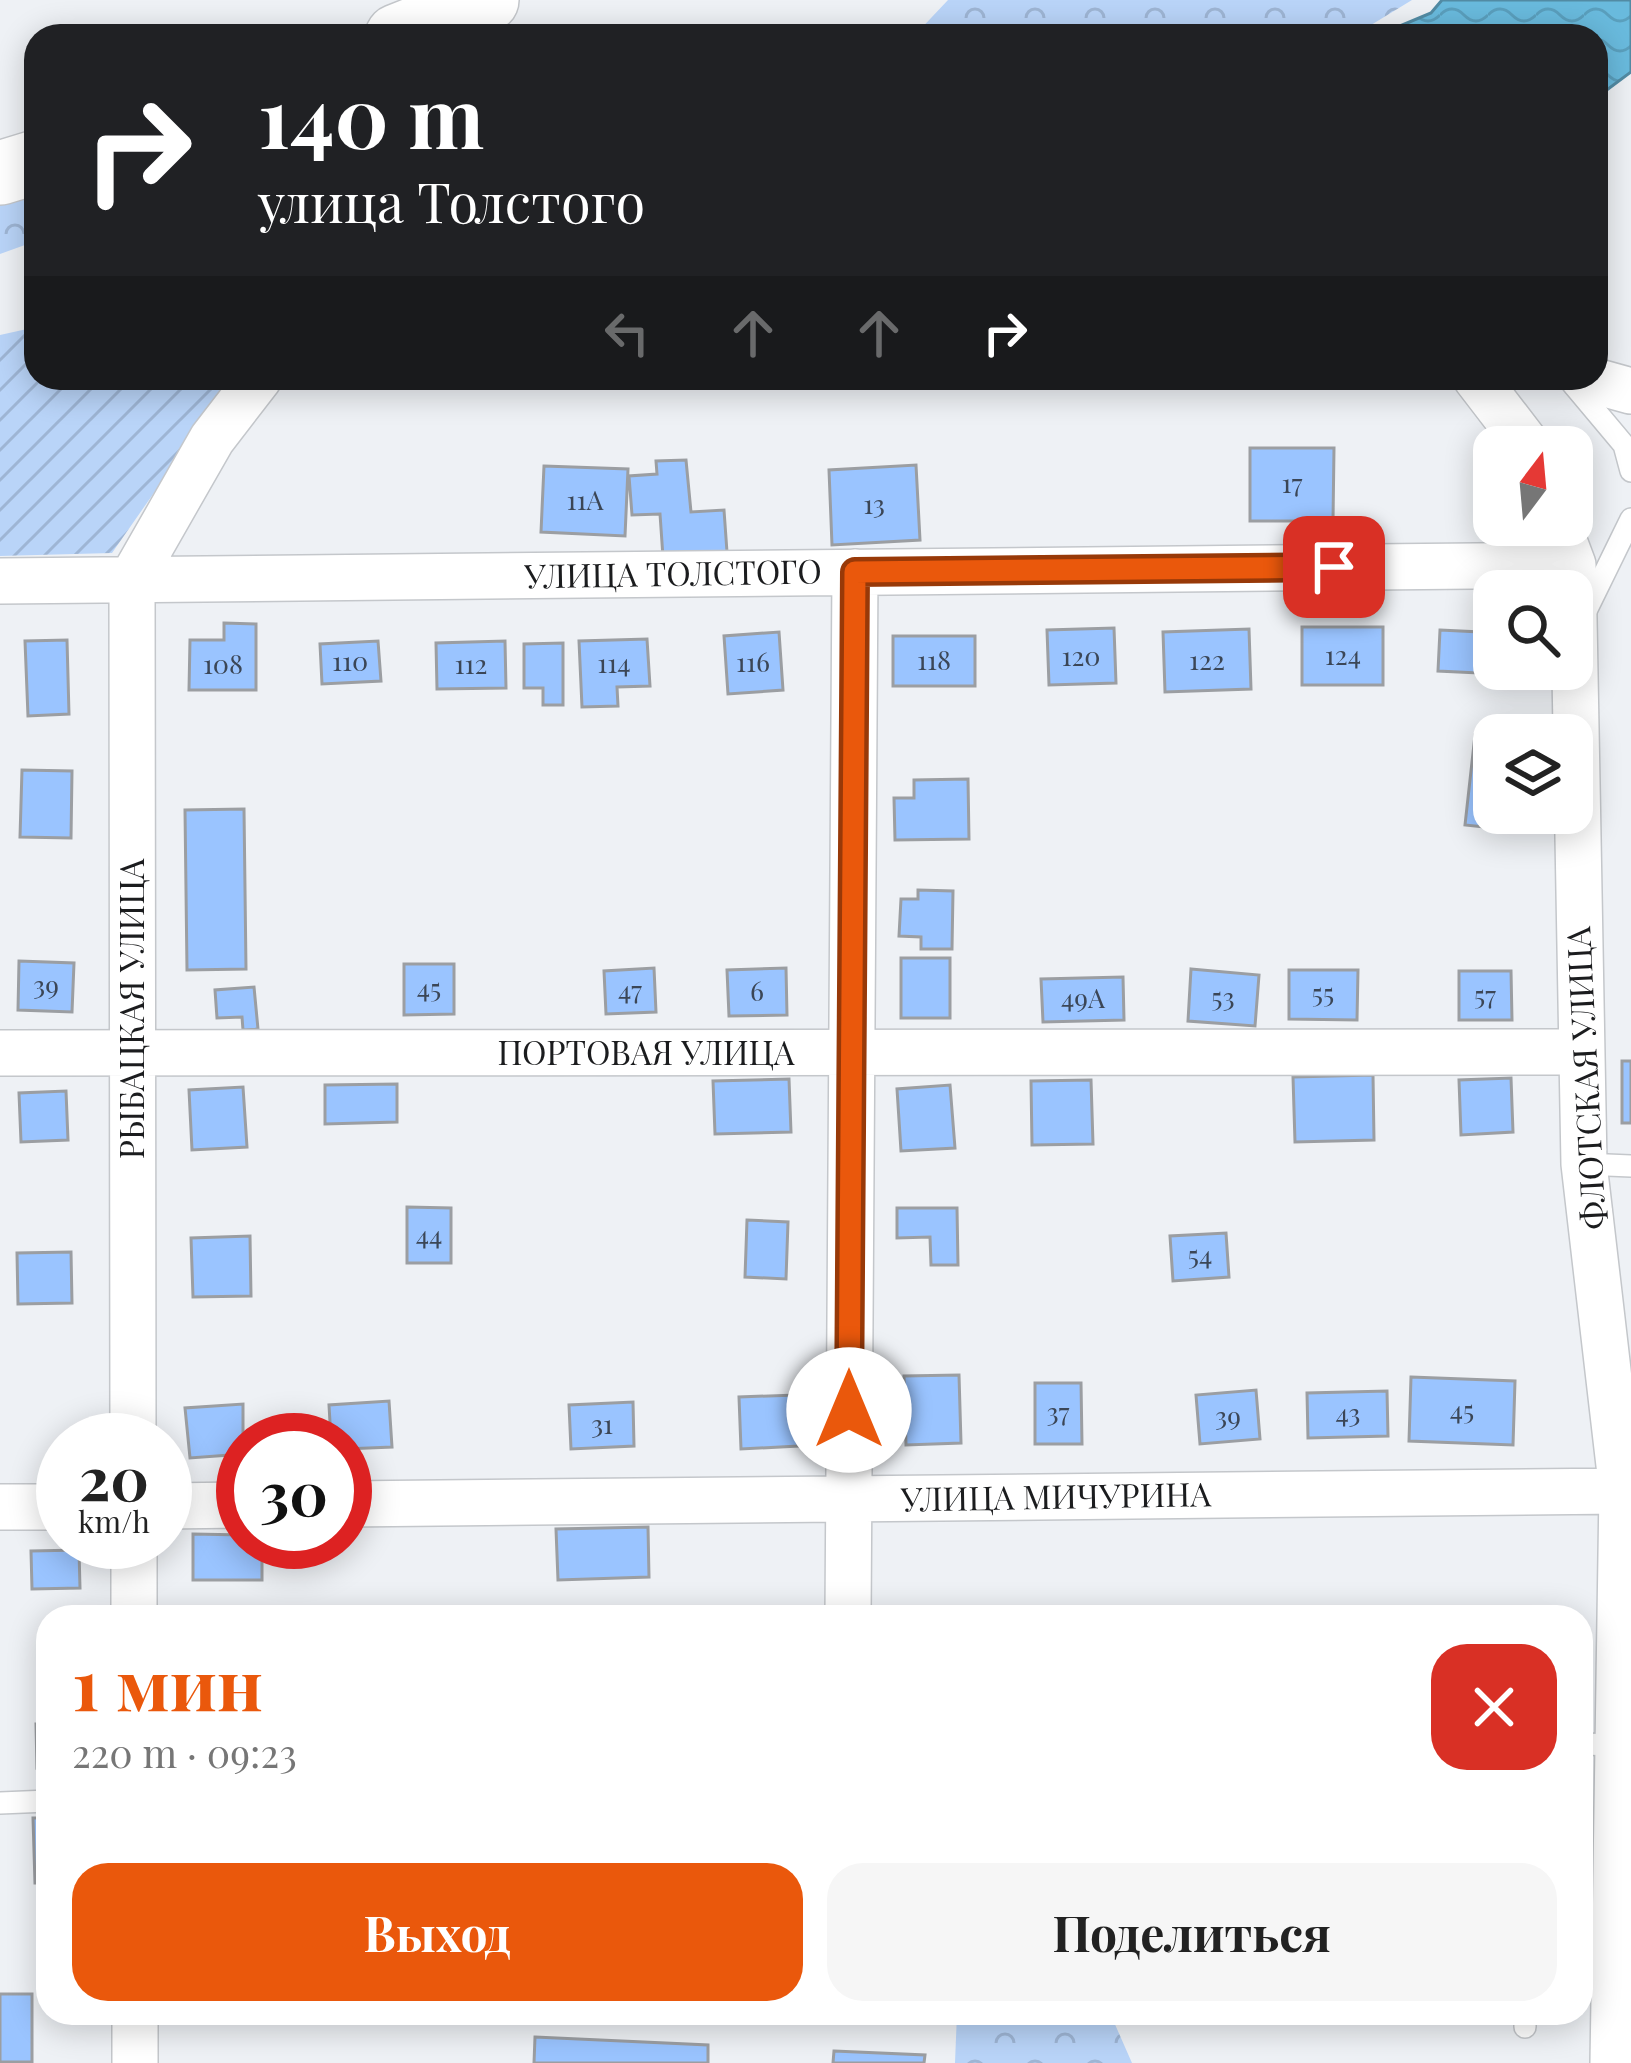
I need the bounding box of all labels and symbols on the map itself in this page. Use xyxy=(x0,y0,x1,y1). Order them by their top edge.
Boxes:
north arrow xyxy=(1473,426,1593,546)
house number: 17 xyxy=(1282,464,1303,500)
house number: 11А xyxy=(567,481,604,517)
house number: 13 xyxy=(863,485,885,521)
pin xyxy=(1283,516,1385,618)
street label: УЛИЦА ТОЛСТОГО xyxy=(523,547,822,597)
house number: 124 xyxy=(1325,636,1361,672)
house number: 120 xyxy=(1061,637,1101,673)
house number: 118 xyxy=(917,641,951,677)
house number: 122 xyxy=(1189,641,1225,677)
house number: 110 xyxy=(332,642,368,678)
house number: 116 xyxy=(736,643,770,679)
house number: 114 xyxy=(597,644,631,680)
house number: 108 xyxy=(203,645,243,681)
house number: 112 xyxy=(455,645,487,681)
street label: РЫБАЦКАЯ УЛИЦА xyxy=(108,859,152,1159)
street label: ФЛОТСКАЯ УЛИЦА xyxy=(1554,925,1614,1231)
house number: 39 xyxy=(33,966,59,1002)
house number: 45 xyxy=(417,969,441,1005)
house number: 47 xyxy=(618,971,642,1007)
house number: 6 xyxy=(750,972,764,1008)
house number: 55 xyxy=(1312,974,1334,1010)
house number: 57 xyxy=(1474,976,1496,1012)
house number: 53 xyxy=(1211,978,1235,1014)
house number: 49А xyxy=(1061,979,1106,1015)
street label: ПОРТОВАЯ УЛИЦА xyxy=(497,1029,795,1073)
house number: 44 xyxy=(416,1216,442,1252)
house number: 54 xyxy=(1188,1236,1212,1272)
position arrow xyxy=(786,1347,912,1473)
house number: 45 xyxy=(1450,1391,1474,1427)
house number: 37 xyxy=(1046,1393,1070,1429)
house number: 43 xyxy=(1335,1394,1361,1430)
house number: 39 xyxy=(1215,1397,1241,1433)
house number: 31 xyxy=(591,1405,613,1441)
speed limit sign: 30 xyxy=(216,1413,372,1569)
street label: УЛИЦА МИЧУРИНА xyxy=(899,1470,1212,1520)

